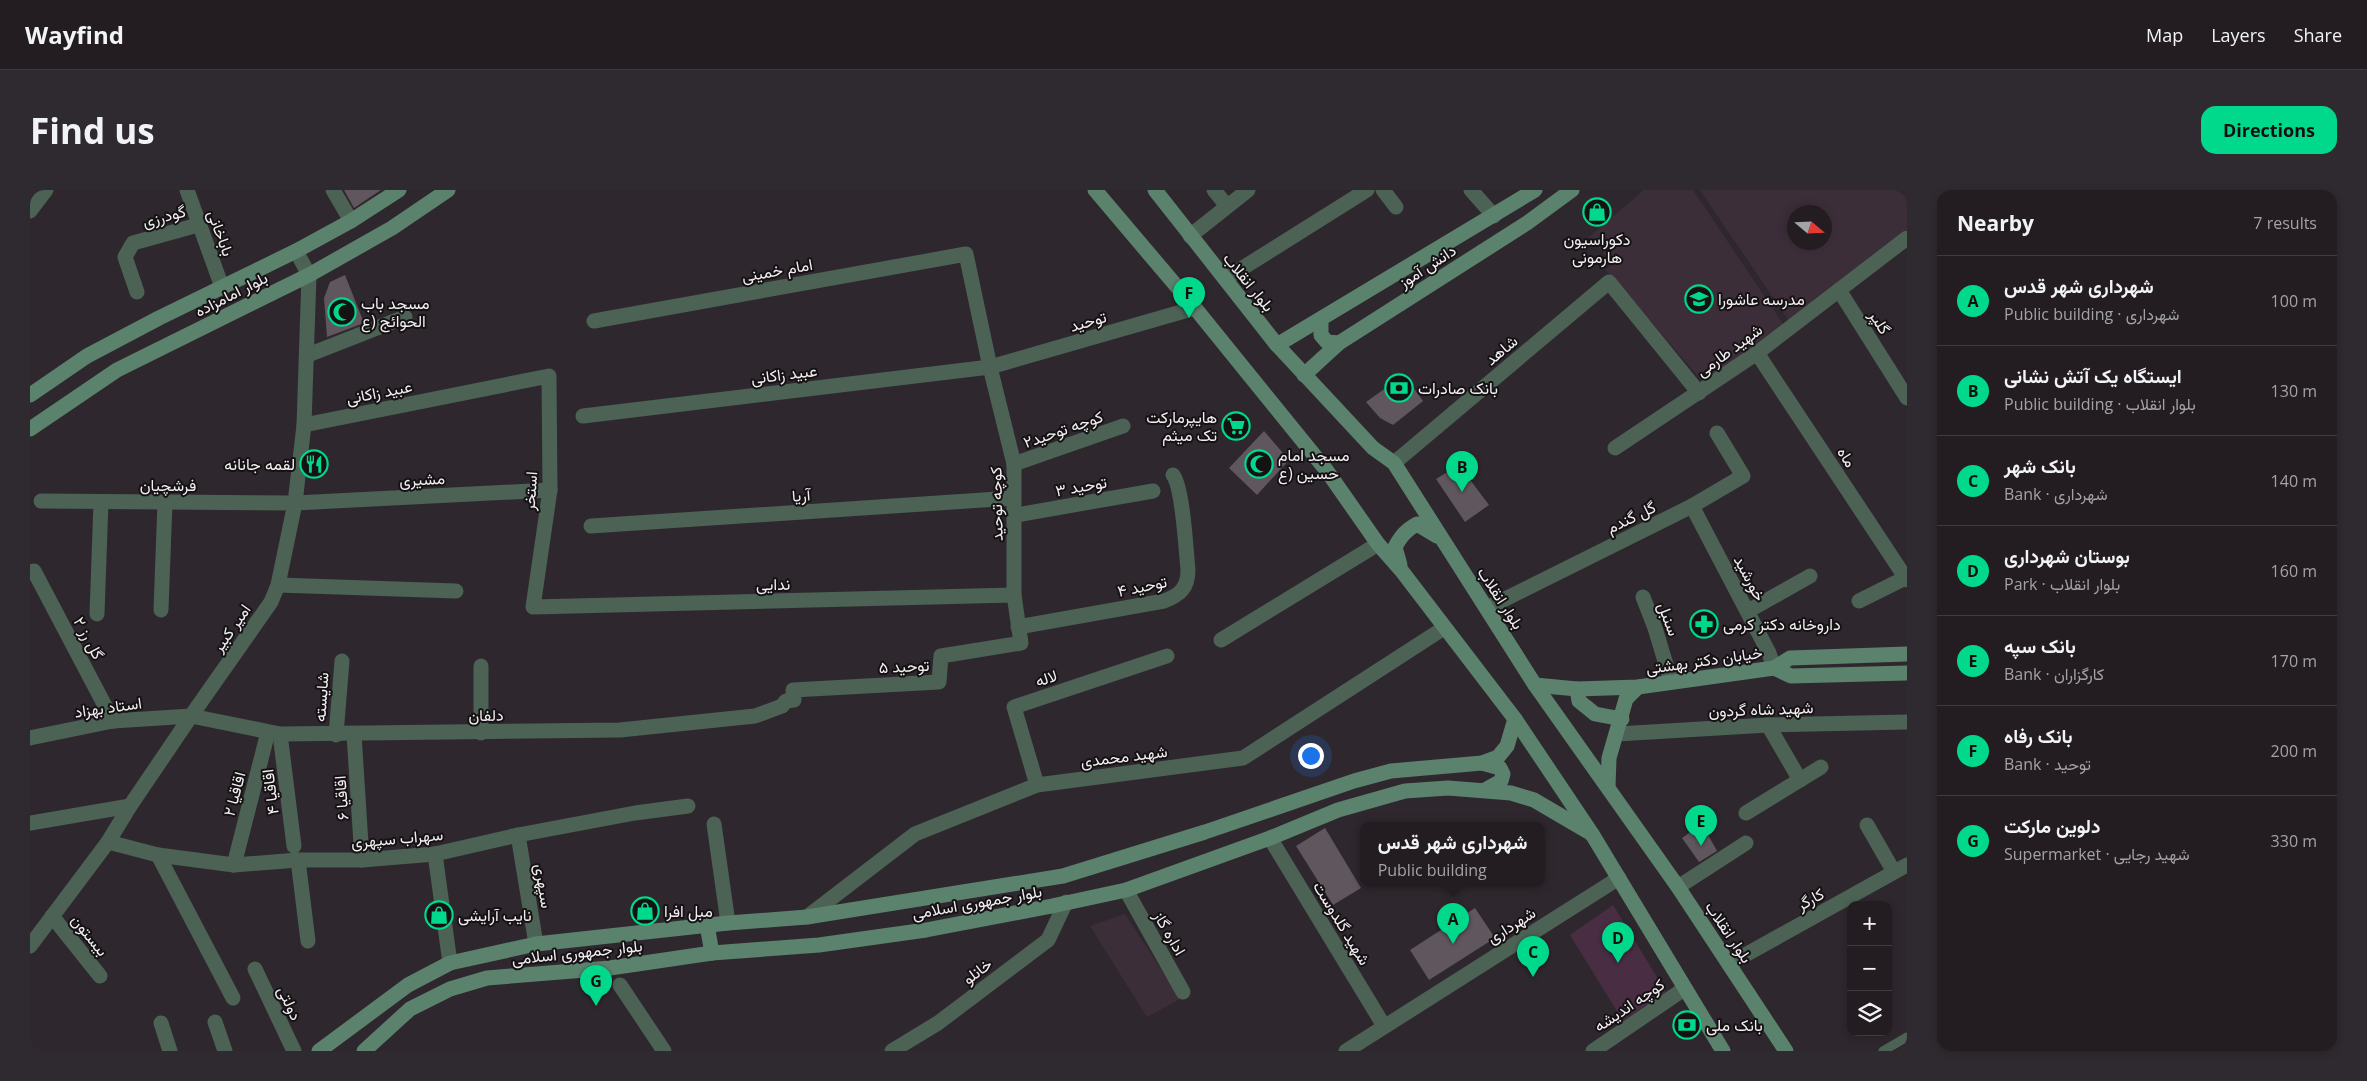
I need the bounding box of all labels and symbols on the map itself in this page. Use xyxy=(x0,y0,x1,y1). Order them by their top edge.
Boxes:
shop icon: دکوراسیون هارمونی xyxy=(1582,197,1612,227)
street label: گودرزی xyxy=(140,200,188,232)
north arrow xyxy=(1787,205,1832,250)
street label: باباخانی xyxy=(203,207,239,259)
place label: دکوراسیون هارمونی xyxy=(1563,228,1631,268)
street label: دانش آموز xyxy=(1393,239,1460,293)
street label: بلوار انقلاب xyxy=(1218,248,1280,316)
street label: امام خمینی xyxy=(740,253,814,287)
street label: بلوار امامزاده xyxy=(191,266,271,322)
pin: F xyxy=(1173,277,1205,318)
school or university icon: مدرسه عاشورا xyxy=(1684,284,1714,314)
place label: مدرسه عاشورا xyxy=(1718,288,1805,310)
place label: مسجد باب الحوائج (ع xyxy=(361,292,430,333)
mosque icon: مسجد باب الحوائج (ع xyxy=(327,297,357,327)
street label: توحید xyxy=(1067,305,1109,337)
street label: گلپر xyxy=(1863,305,1896,339)
street label: شهید طارمی xyxy=(1691,318,1767,382)
street label: شاهد xyxy=(1480,330,1522,370)
street label: عبید زاکانی xyxy=(750,359,818,389)
bank icon: بانک صادرات xyxy=(1384,373,1414,403)
street label: عبید زاکانی xyxy=(344,375,414,409)
place label: بانک صادرات xyxy=(1418,377,1498,399)
street label: کوچه توحید۲ xyxy=(1020,405,1106,454)
place label: هایپرمارکت تک میثم xyxy=(1146,406,1217,446)
supermarket icon: هایپرمارکت تک میثم xyxy=(1221,411,1251,441)
street label: ماه xyxy=(1832,443,1862,471)
place label: مسجد امام حسین (ع xyxy=(1278,444,1350,485)
restaurant icon: لقمه جانانه xyxy=(299,449,329,479)
mosque icon: مسجد امام حسین (ع xyxy=(1244,449,1274,479)
pin: B xyxy=(1446,451,1478,492)
place label: لقمه جانانه xyxy=(224,453,295,475)
street label: مشیری xyxy=(399,467,445,491)
street label: کوچه توحید xyxy=(984,467,1009,541)
street label: استخر xyxy=(518,471,542,512)
street label: توحید ۳ xyxy=(1054,471,1108,501)
street label: فرشچیان xyxy=(140,474,196,497)
street label: آریا xyxy=(791,483,812,507)
street label: گل گندم xyxy=(1603,496,1659,538)
street label: خورشید xyxy=(1729,551,1771,605)
street label: بلوار انقلاب xyxy=(1473,563,1529,633)
street label: توحید ۴ xyxy=(1115,570,1169,602)
street label: ندایی xyxy=(756,573,790,595)
street label: سنبل xyxy=(1653,599,1685,639)
street label: امیر کبیر xyxy=(206,600,256,657)
pharmacy icon: داروخانه دکتر کرمی xyxy=(1689,609,1719,639)
street label: گل رز ۲ xyxy=(69,613,109,663)
place label: داروخانه دکتر کرمی xyxy=(1723,613,1841,635)
street label: خیابان دکتر بهشتی xyxy=(1644,641,1764,679)
street label: توحید ۵ xyxy=(878,654,930,678)
street label: لاله xyxy=(1032,664,1060,692)
street label: شایسته xyxy=(308,671,334,723)
street label: استاد بهزاد xyxy=(73,691,143,723)
street label: شهید شاه گردون xyxy=(1708,696,1814,722)
street label: دلفان xyxy=(468,704,504,726)
street label: شهید محمدی xyxy=(1079,740,1169,772)
your location xyxy=(1298,743,1324,769)
street label: اقاقیا ۴ xyxy=(256,768,284,816)
street label: اقاقیا ۲ xyxy=(218,769,250,819)
street label: اقاقیا ۶ xyxy=(328,775,354,821)
pin: E xyxy=(1685,805,1717,846)
street label: سهراب سپهری xyxy=(350,823,444,854)
street label: سپهری xyxy=(529,862,558,910)
street label: شهید گلدوست xyxy=(1308,877,1376,969)
street label: بلوار جمهوری اسلامی xyxy=(910,880,1044,924)
street label: کارگر xyxy=(1791,882,1828,916)
shop icon: مبل افرا xyxy=(630,896,660,926)
street label: بلوار انقلاب xyxy=(1700,897,1758,967)
shop icon: نایب آرایشی xyxy=(424,900,454,930)
place label: مبل افرا xyxy=(664,900,713,922)
street label: شهرداری xyxy=(1482,901,1540,949)
pin: A xyxy=(1437,903,1469,944)
place label: نایب آرایشی xyxy=(458,904,531,926)
street label: اداره گاز xyxy=(1148,906,1191,959)
street label: بیستون xyxy=(66,910,114,960)
pin: D xyxy=(1602,922,1634,963)
street label: بلوار جمهوری اسلامی xyxy=(511,934,643,970)
pin: C xyxy=(1517,936,1549,977)
street label: خانلو xyxy=(958,953,996,989)
pin: G xyxy=(580,965,612,1006)
street label: کوچه اندیشه xyxy=(1589,973,1669,1038)
street label: دولتی xyxy=(273,982,307,1024)
bank icon: بانک ملی xyxy=(1672,1010,1702,1040)
place label: بانک ملی xyxy=(1706,1014,1763,1036)

